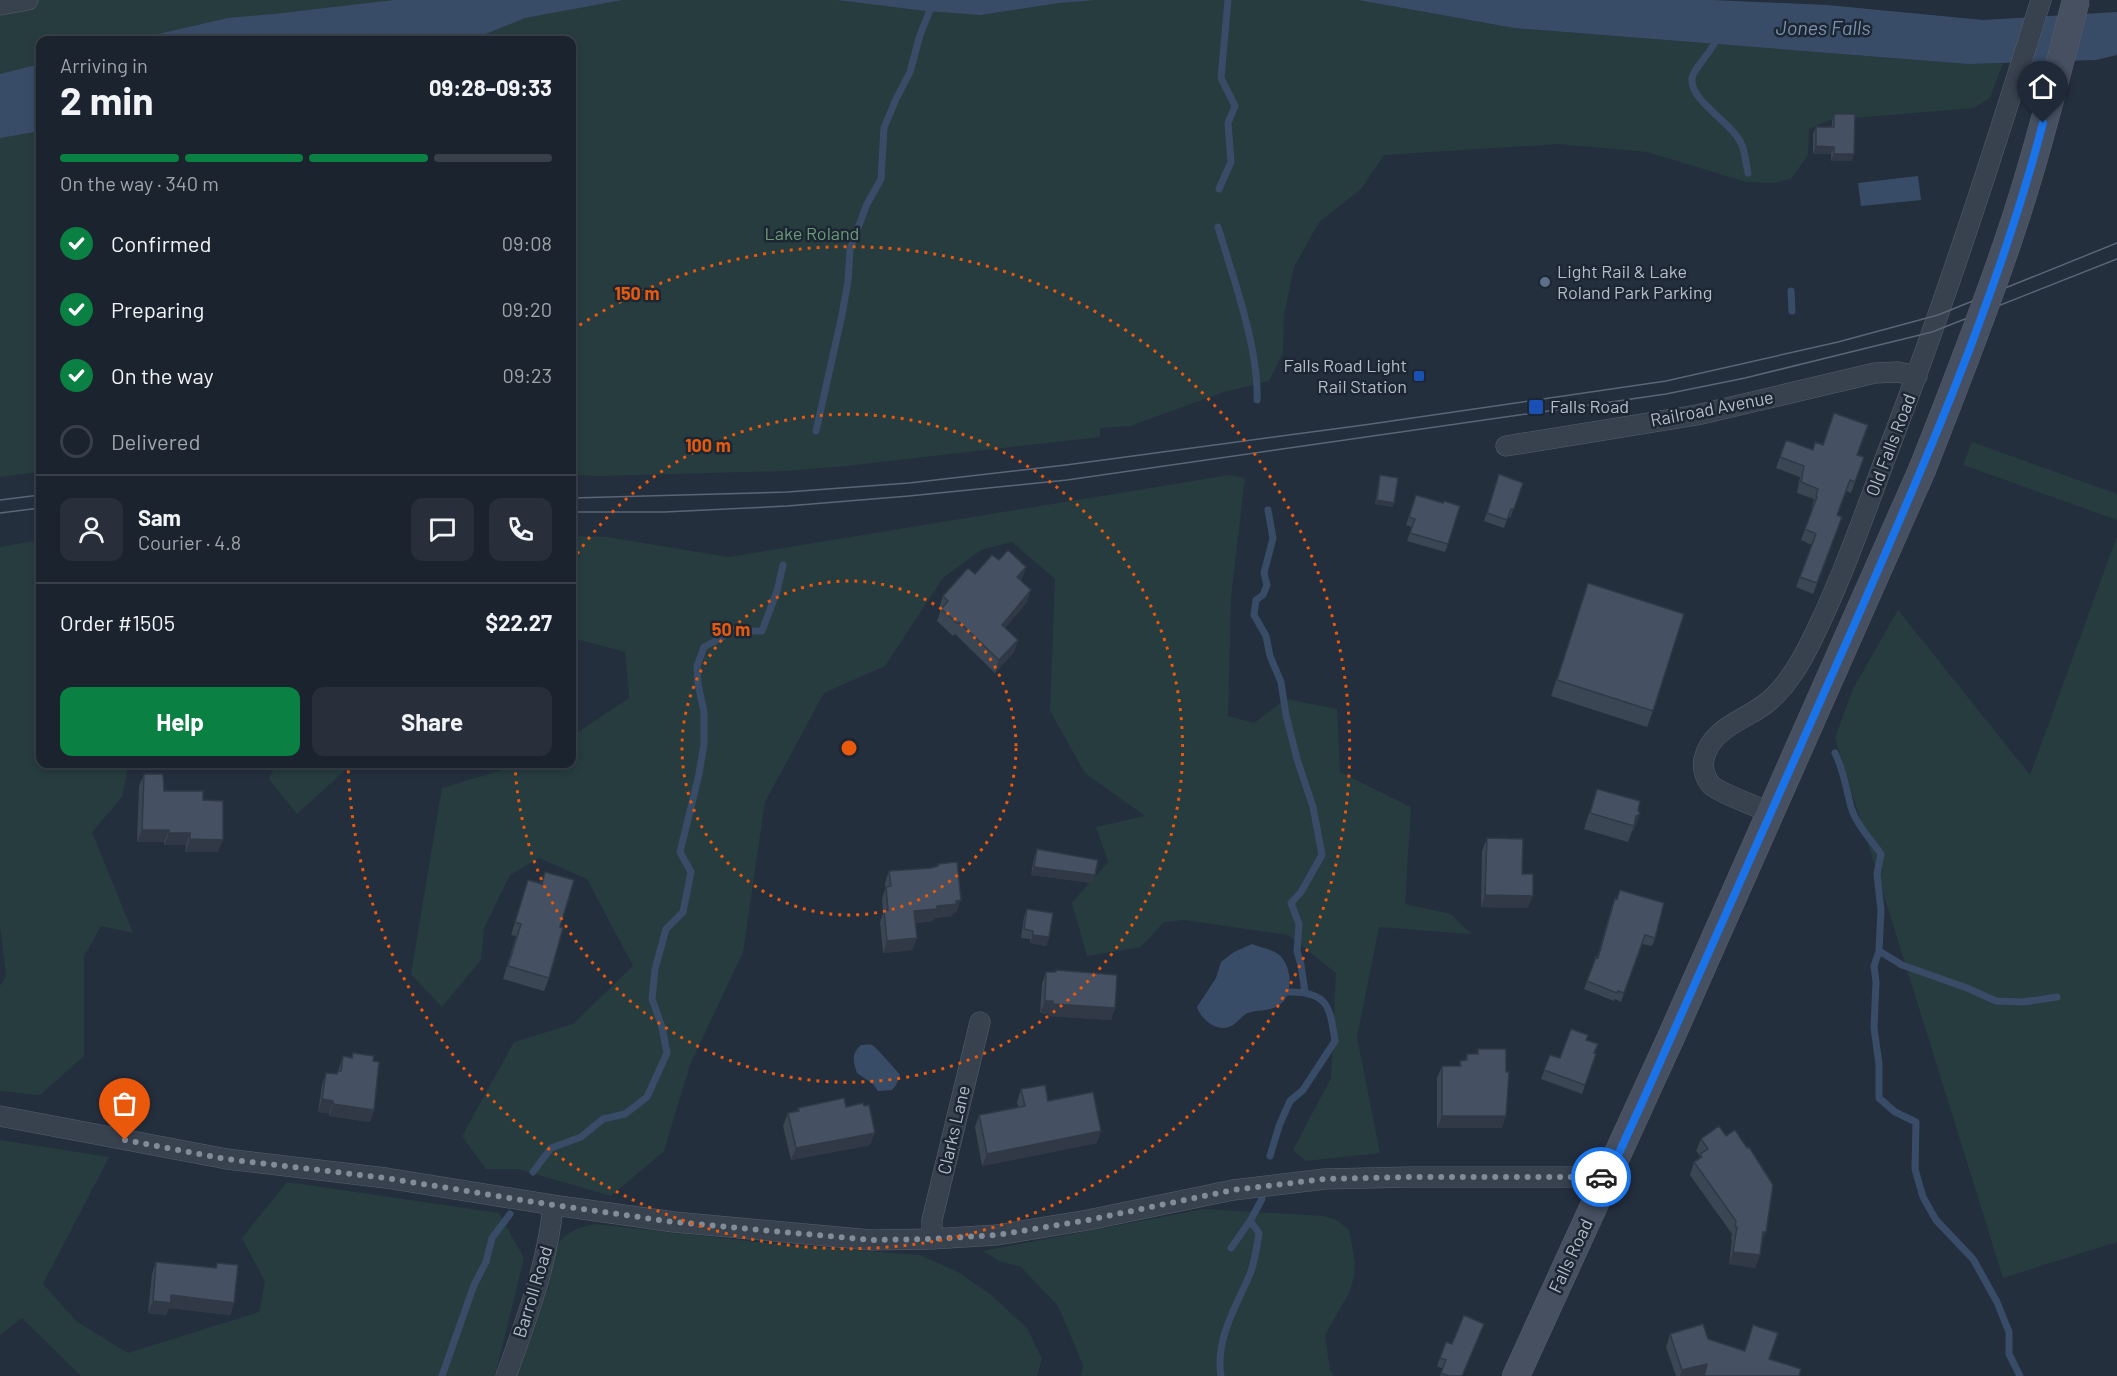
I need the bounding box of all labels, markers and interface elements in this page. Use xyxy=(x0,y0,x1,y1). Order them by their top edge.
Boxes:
water label: Jones Falls xyxy=(1776,15,1870,39)
text: Arriving in xyxy=(60,53,148,77)
pin xyxy=(2017,61,2068,123)
icon: home xyxy=(2026,70,2059,103)
text: 09:28–09:33 xyxy=(429,74,552,100)
text: 2 min xyxy=(60,76,153,123)
text: On the way · 340 m xyxy=(60,171,219,195)
park label: Lake Roland xyxy=(765,222,859,244)
icon: check xyxy=(60,227,93,260)
text: Confirmed xyxy=(111,230,211,256)
text: 09:08 xyxy=(502,231,552,255)
place label: Light Rail & Lake Roland Park Parking xyxy=(1557,260,1712,303)
marker: Light Rail & Lake Roland Park Parking xyxy=(1538,275,1552,289)
text: 150 m xyxy=(615,282,659,304)
icon: check xyxy=(60,293,93,326)
text: Preparing xyxy=(111,296,204,322)
text: 09:20 xyxy=(501,297,552,321)
place label: Falls Road Light Rail Station xyxy=(1284,354,1407,397)
icon: check xyxy=(60,359,93,392)
text: On the way xyxy=(111,362,214,388)
text: 09:23 xyxy=(503,363,552,387)
marker: Falls Road Light Rail Station xyxy=(1412,369,1426,383)
street label: Railroad Avenue xyxy=(1648,385,1775,431)
street label: Old Falls Road xyxy=(1860,390,1920,499)
place label: Falls Road xyxy=(1550,395,1629,417)
marker: Falls Road xyxy=(1527,398,1545,416)
text: Delivered xyxy=(111,428,200,454)
text: 100 m xyxy=(685,434,731,456)
button: person xyxy=(60,498,123,561)
button: chat xyxy=(411,498,474,561)
button: phone xyxy=(489,498,552,561)
text: Sam xyxy=(138,504,181,530)
text: Courier · 4.8 xyxy=(138,530,241,554)
text: Order #1505 xyxy=(60,609,175,635)
text: $22.27 xyxy=(486,609,552,635)
text: 50 m xyxy=(712,618,750,640)
button: Help xyxy=(60,687,300,756)
button: Share xyxy=(312,687,552,756)
centre of rings xyxy=(839,738,859,758)
pin xyxy=(99,1078,150,1140)
street label: Clarks Lane xyxy=(932,1083,974,1176)
icon: bag xyxy=(108,1087,141,1120)
courier xyxy=(1571,1147,1631,1207)
icon: car xyxy=(1585,1161,1618,1194)
street label: Falls Road xyxy=(1543,1215,1597,1296)
street label: Barroll Road xyxy=(508,1243,556,1340)

